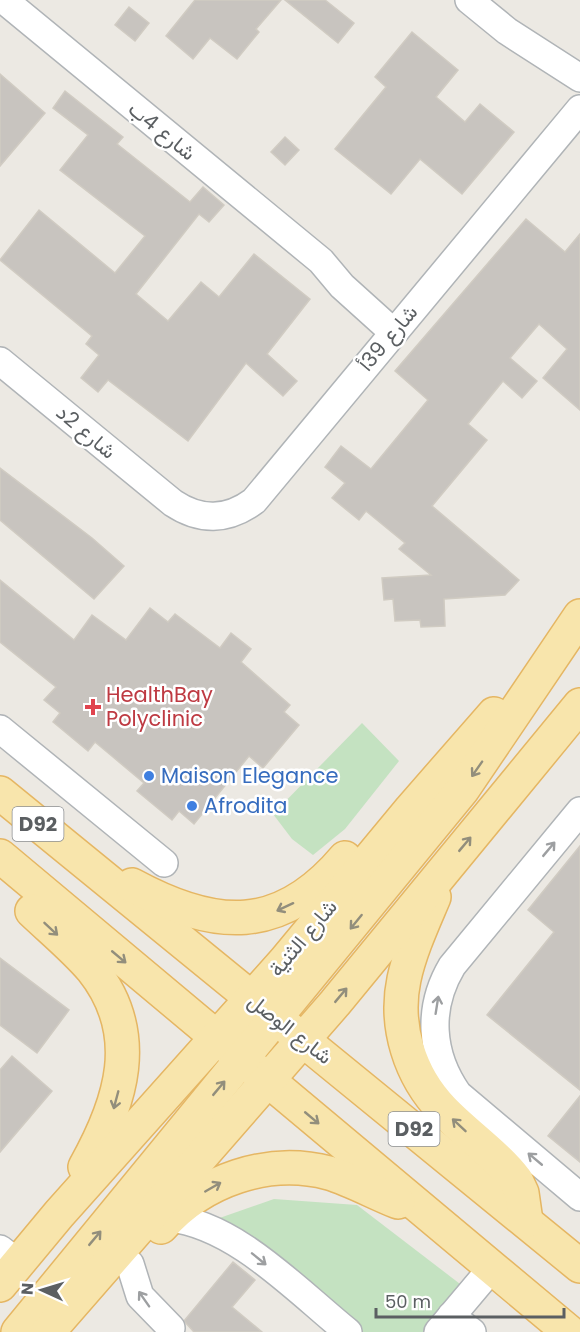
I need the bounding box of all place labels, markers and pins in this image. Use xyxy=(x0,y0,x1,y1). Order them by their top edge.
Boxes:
place label: HealthBay Polyclinic xyxy=(106,680,213,733)
marker: HealthBay Polyclinic xyxy=(84,698,102,716)
place label: Maison Elegance xyxy=(161,761,338,790)
marker: Maison Elegance xyxy=(142,769,156,783)
place label: Afrodita xyxy=(204,791,288,820)
marker: Afrodita xyxy=(185,799,199,813)

